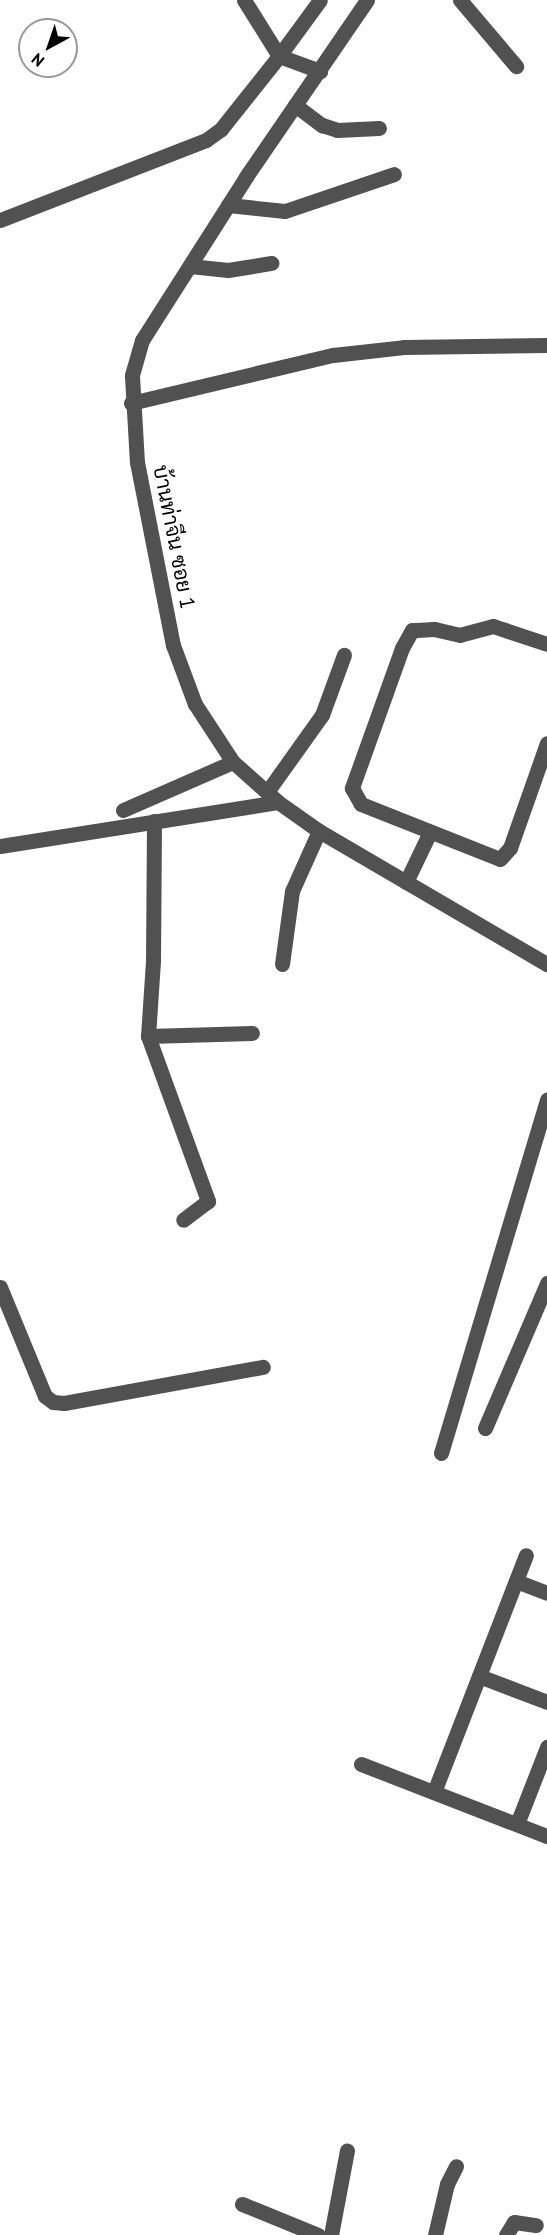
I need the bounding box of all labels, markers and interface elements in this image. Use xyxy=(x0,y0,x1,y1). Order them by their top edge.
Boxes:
north arrow xyxy=(18,18,78,78)
text: N xyxy=(27,49,48,71)
street label: บ้านท่าจีน ซอย 1 xyxy=(148,463,200,611)

